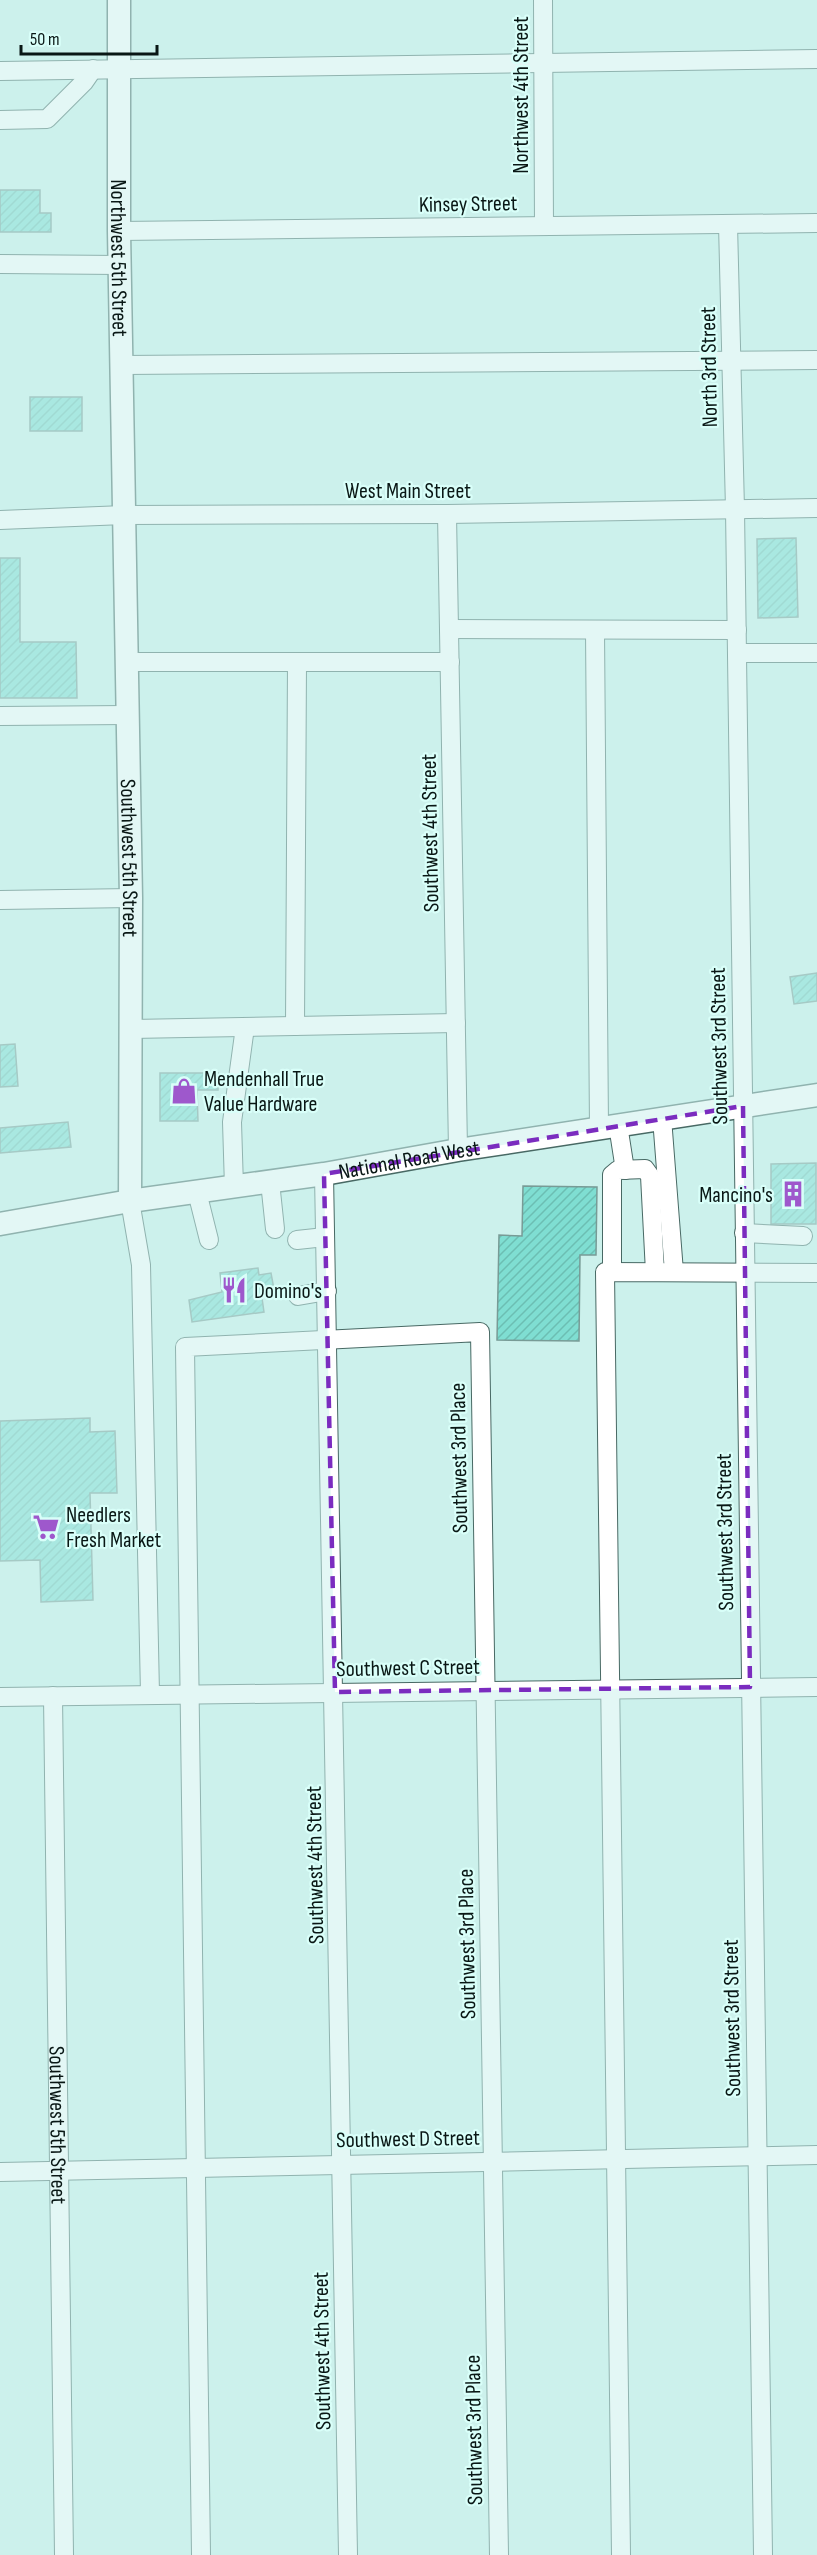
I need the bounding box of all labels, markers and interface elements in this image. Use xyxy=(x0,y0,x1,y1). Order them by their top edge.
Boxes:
street label: Northwest 4th Street xyxy=(508,16,535,174)
scale bar xyxy=(21,18,158,56)
text: 50 m xyxy=(30,29,60,50)
street label: Northwest 5th Street xyxy=(104,179,133,337)
street label: Kinsey Street xyxy=(419,190,518,219)
street label: North 3rd Street xyxy=(695,306,724,428)
street label: West Main Street xyxy=(345,478,471,505)
street label: Southwest 4th Street xyxy=(416,753,445,912)
street label: Southwest 5th Street xyxy=(114,779,143,937)
street label: Southwest 3rd Street xyxy=(705,967,734,1125)
place label: Mendenhall True Value Hardware xyxy=(204,1066,324,1118)
shop icon: Mendenhall True Value Hardware xyxy=(169,1076,199,1106)
street label: National Road West xyxy=(336,1135,482,1186)
building icon: Mancino's xyxy=(778,1179,808,1209)
place label: Mancino's xyxy=(699,1182,773,1209)
restaurant icon: Domino's xyxy=(219,1275,249,1305)
place label: Domino's xyxy=(254,1278,322,1305)
street label: Southwest 3rd Place xyxy=(445,1383,474,1533)
street label: Southwest 3rd Street xyxy=(711,1453,740,1611)
place label: Needlers Fresh Market xyxy=(66,1502,162,1554)
supermarket icon: Needlers Fresh Market xyxy=(31,1512,61,1542)
street label: Southwest C Street xyxy=(336,1654,480,1683)
street label: Southwest 4th Street xyxy=(301,1785,330,1944)
street label: Southwest 3rd Place xyxy=(453,1869,482,2019)
street label: Southwest 3rd Street xyxy=(718,1939,747,2097)
street label: Southwest 5th Street xyxy=(42,2046,72,2204)
street label: Southwest D Street xyxy=(336,2125,480,2154)
street label: Southwest 4th Street xyxy=(308,2271,337,2430)
street label: Southwest 3rd Place xyxy=(460,2355,489,2505)

